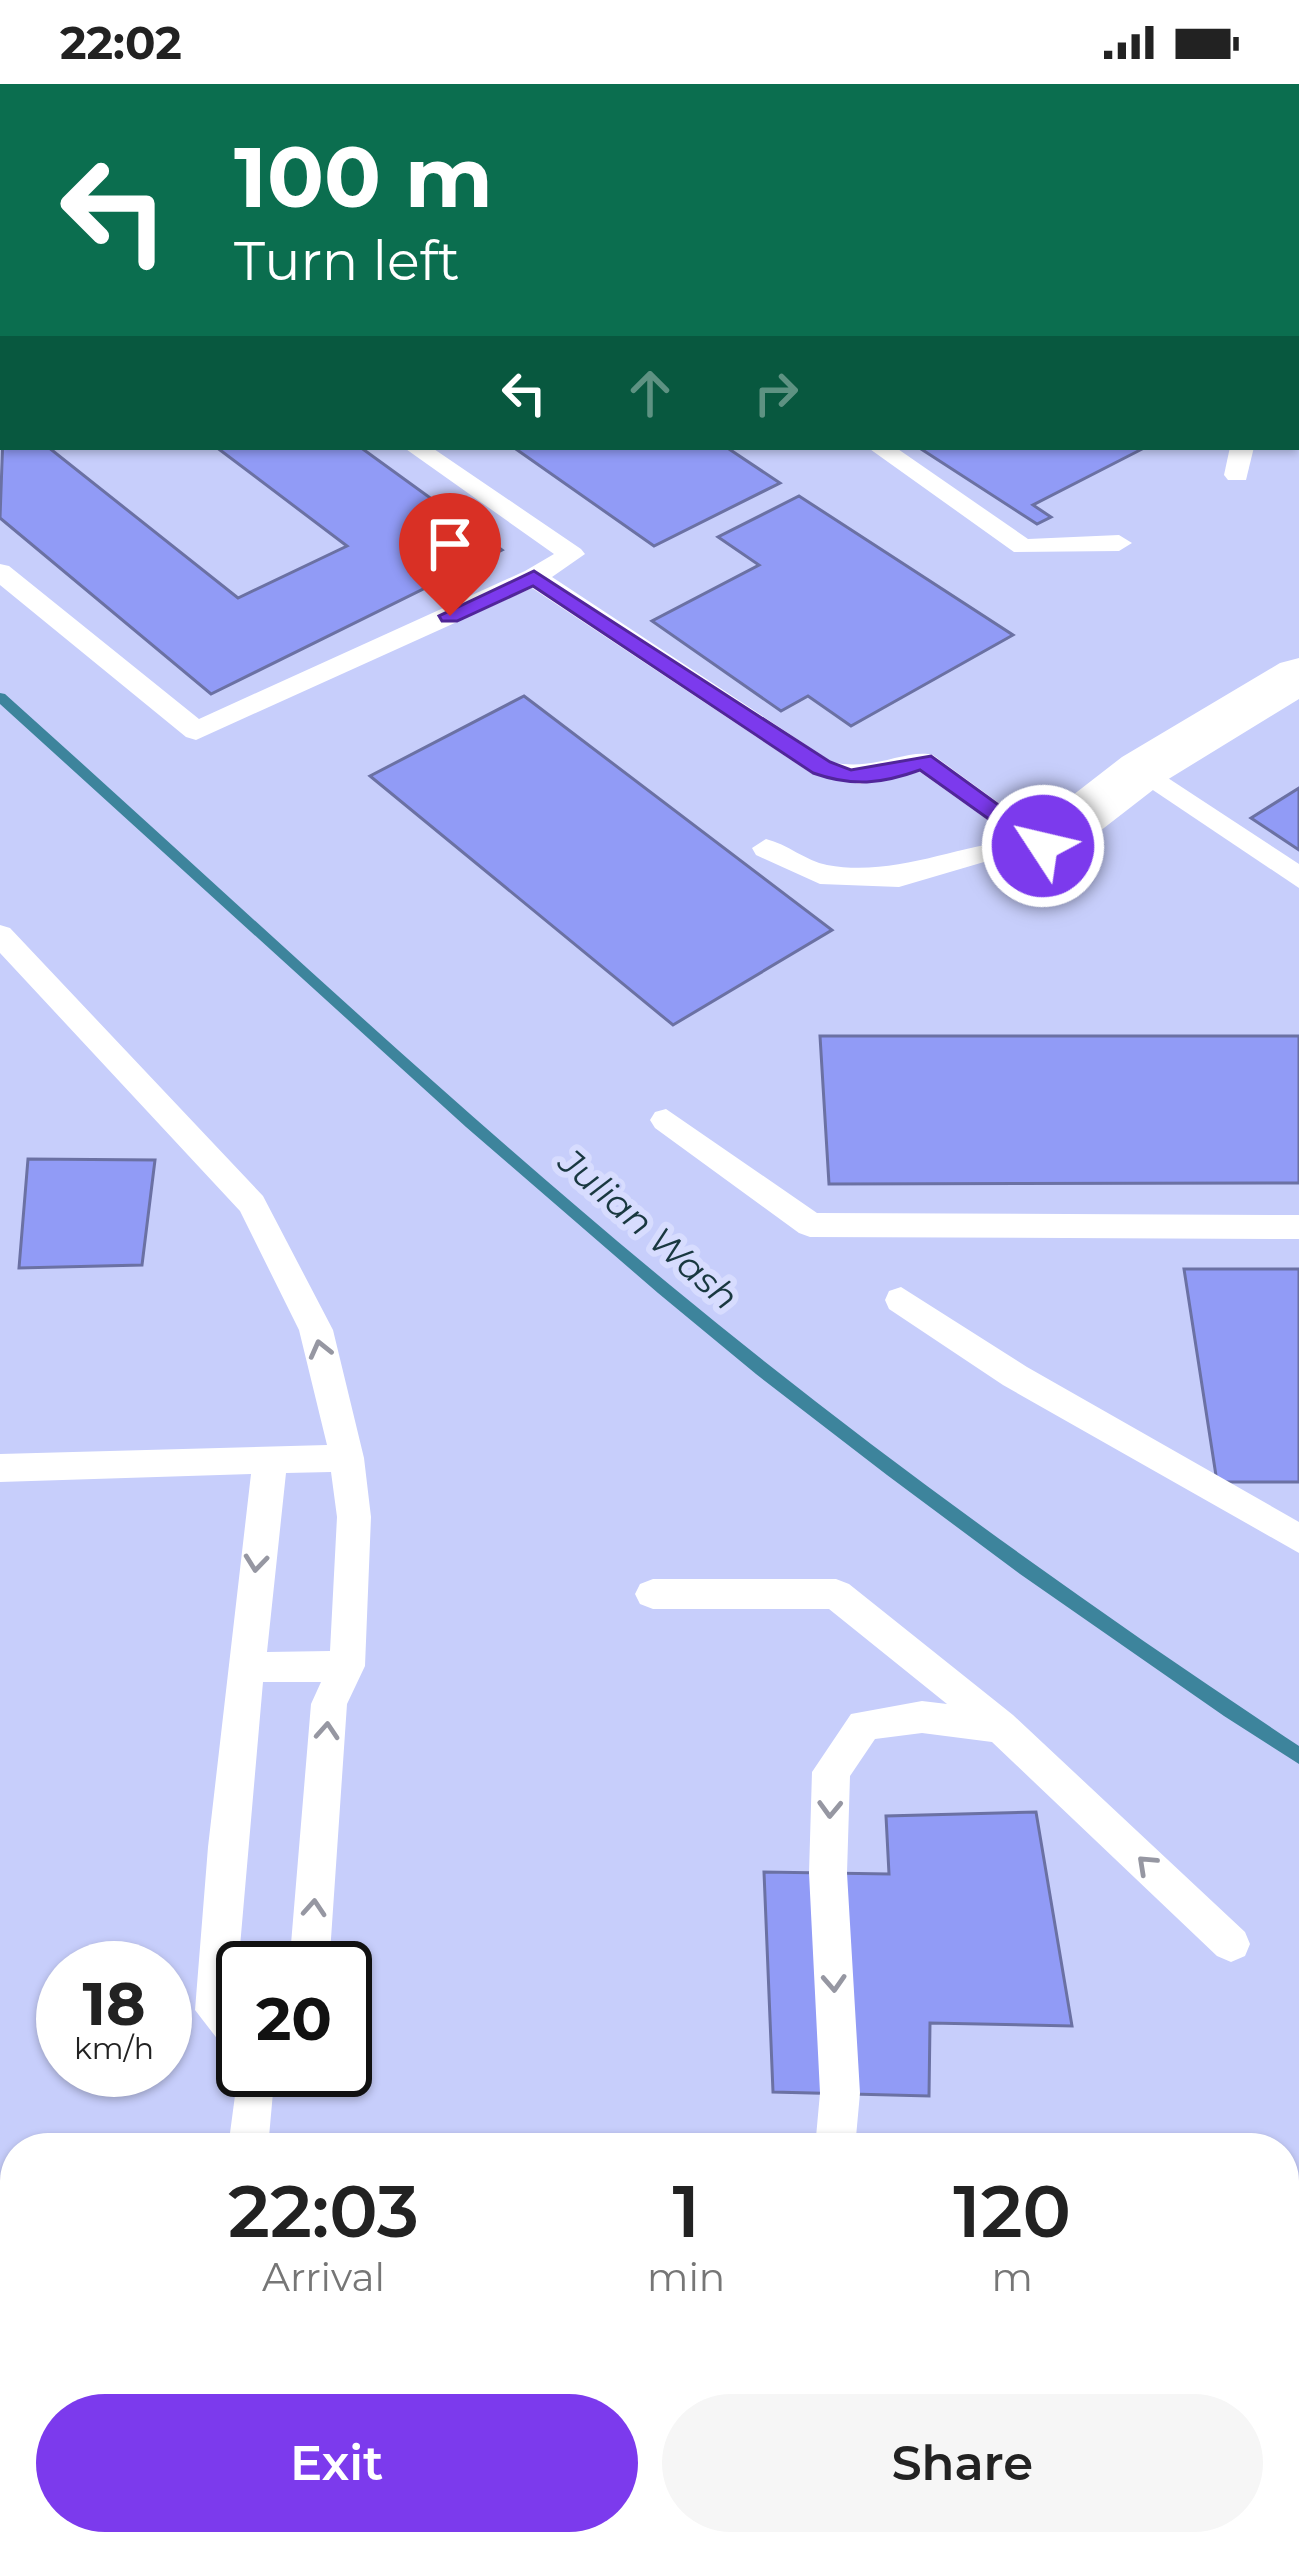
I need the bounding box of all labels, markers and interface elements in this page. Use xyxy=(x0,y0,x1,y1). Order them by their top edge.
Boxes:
text: 22:02 xyxy=(60,15,182,70)
text: 100 m xyxy=(234,126,493,228)
icon: left xyxy=(36,132,192,288)
text: Turn left xyxy=(234,228,460,294)
icon: left xyxy=(491,360,557,426)
icon: ahead xyxy=(617,360,683,426)
icon: right xyxy=(743,360,809,426)
pin xyxy=(399,493,501,616)
icon: arrive xyxy=(417,511,483,577)
position arrow xyxy=(980,783,1106,909)
water label: Julian Wash xyxy=(549,1138,748,1319)
one-way arrow xyxy=(309,1339,334,1360)
one-way arrow xyxy=(244,1554,269,1573)
one-way arrow xyxy=(313,1721,339,1740)
one-way arrow xyxy=(817,1800,843,1819)
one-way arrow xyxy=(1138,1856,1159,1878)
one-way arrow xyxy=(301,1898,326,1917)
speed limit sign: 20 xyxy=(216,1941,372,2097)
text: 18 xyxy=(82,1967,146,2040)
one-way arrow xyxy=(821,1974,847,1993)
text: km/h xyxy=(74,2030,154,2067)
text: 22:03 xyxy=(228,2167,419,2255)
text: 1 xyxy=(672,2167,700,2255)
text: 120 xyxy=(953,2167,1071,2255)
text: Arrival xyxy=(262,2253,385,2301)
text: min xyxy=(647,2253,725,2301)
text: m xyxy=(991,2253,1033,2301)
button: Exit xyxy=(36,2394,638,2532)
button: Share xyxy=(662,2394,1263,2532)

